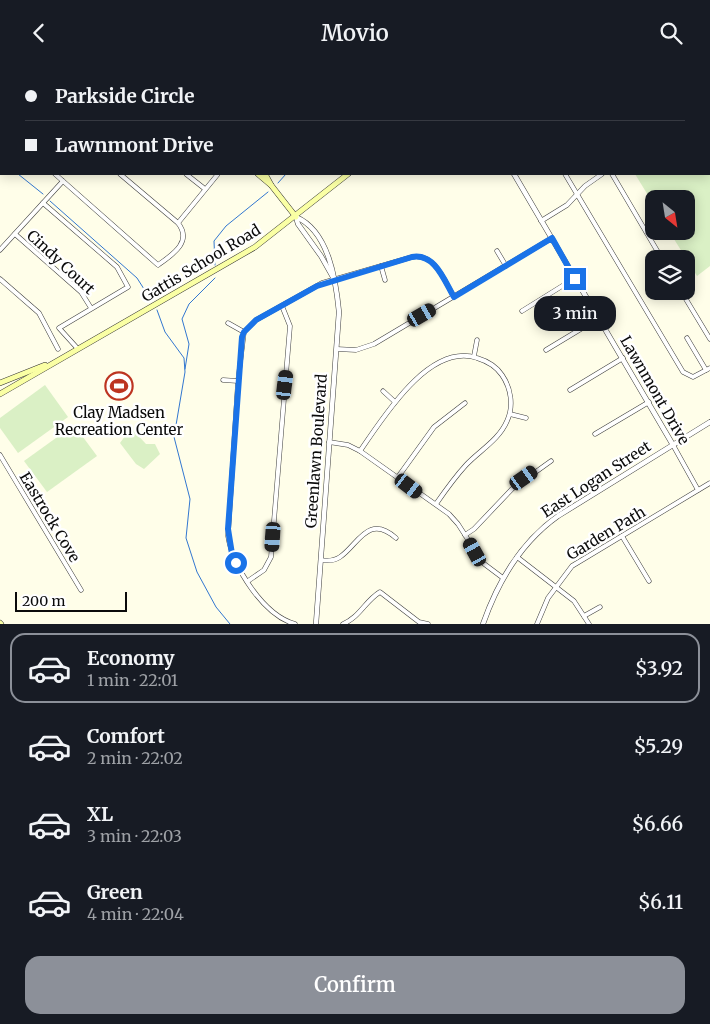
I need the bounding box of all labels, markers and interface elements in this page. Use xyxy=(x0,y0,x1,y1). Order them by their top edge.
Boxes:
icon: back xyxy=(25,19,53,47)
text: Movio xyxy=(321,19,389,47)
icon: search xyxy=(657,19,685,47)
text: Parkside Circle xyxy=(55,84,195,108)
text: Lawnmont Drive xyxy=(55,133,214,157)
north arrow xyxy=(645,190,695,240)
map controls xyxy=(645,190,695,300)
street label: Gattis School Road xyxy=(138,220,264,306)
street label: Cindy Court xyxy=(23,226,99,298)
button: layers xyxy=(645,250,695,300)
route end xyxy=(564,268,586,290)
callout: 3 min xyxy=(534,297,616,331)
car xyxy=(405,301,438,329)
text: 3 min xyxy=(553,303,597,323)
street label: Lawnmont Drive xyxy=(616,332,694,448)
car xyxy=(275,369,294,401)
sports icon: Clay Madsen Recreation Center xyxy=(104,371,134,401)
street label: Greenlawn Boulevard xyxy=(301,373,331,529)
place label: Clay Madsen Recreation Center xyxy=(55,403,183,439)
street label: East Logan Street xyxy=(538,436,654,521)
car xyxy=(507,463,540,493)
street label: Eastrock Cove xyxy=(16,468,84,566)
car xyxy=(392,471,425,501)
street label: Garden Path xyxy=(563,502,649,564)
car xyxy=(264,522,281,552)
car xyxy=(461,535,488,569)
route start xyxy=(225,552,247,574)
scale bar xyxy=(15,589,128,612)
text: 200 m xyxy=(22,592,65,610)
icon: car xyxy=(27,646,72,691)
text: Economy xyxy=(87,646,175,670)
text: $3.92 xyxy=(635,656,683,680)
text: 1 min · 22:01 xyxy=(87,670,178,690)
icon: car xyxy=(27,724,72,769)
text: Comfort xyxy=(87,724,165,748)
text: $5.29 xyxy=(634,734,683,758)
text: 2 min · 22:02 xyxy=(87,748,183,768)
icon: car xyxy=(27,802,72,847)
text: XL xyxy=(87,802,113,826)
text: $6.66 xyxy=(632,812,683,836)
text: 3 min · 22:03 xyxy=(87,826,182,846)
icon: car xyxy=(27,880,72,925)
text: Green xyxy=(87,880,143,904)
text: $6.11 xyxy=(638,890,683,914)
text: 4 min · 22:04 xyxy=(87,904,184,924)
button: Confirm xyxy=(25,956,685,1014)

